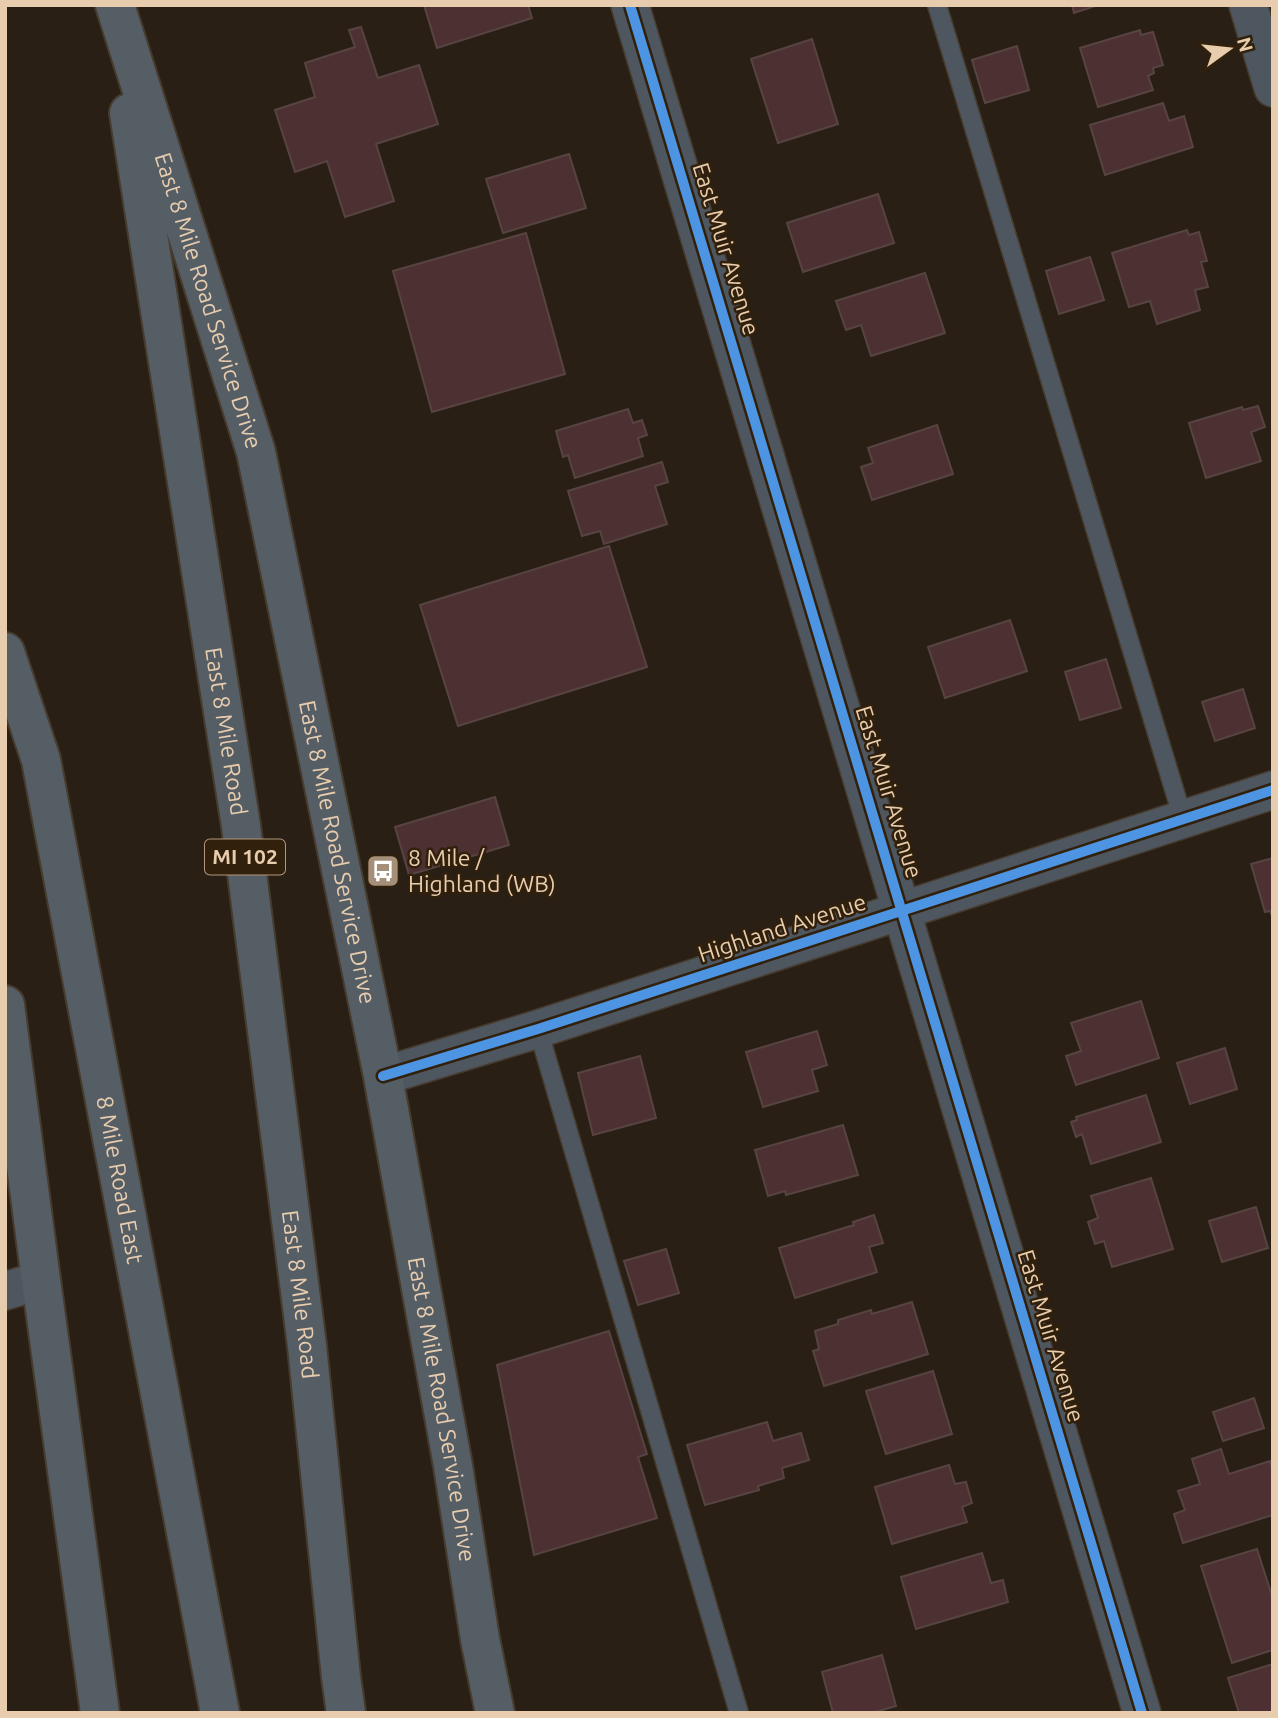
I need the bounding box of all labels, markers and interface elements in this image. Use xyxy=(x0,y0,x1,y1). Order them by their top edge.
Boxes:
north arrow xyxy=(1194,14,1264,84)
text: N xyxy=(1233,35,1258,54)
street label: East 8 Mile Road Service Drive xyxy=(150,149,267,452)
street label: East Muir Avenue xyxy=(688,160,765,338)
street label: East 8 Mile Road xyxy=(201,645,252,817)
street label: East 8 Mile Road Service Drive xyxy=(295,698,381,1006)
street label: East Muir Avenue xyxy=(851,703,928,881)
road number: MI 102 xyxy=(205,840,285,874)
place label: 8 Mile / Highland (WB) xyxy=(408,845,556,897)
bus stop icon: 8 Mile / Highland (WB) xyxy=(364,852,402,890)
street label: Highland Avenue xyxy=(695,889,869,966)
street label: 8 Mile Road East xyxy=(92,1094,148,1266)
street label: East 8 Mile Road xyxy=(278,1209,323,1380)
street label: East Muir Avenue xyxy=(1013,1247,1090,1425)
street label: East 8 Mile Road Service Drive xyxy=(404,1255,481,1564)

